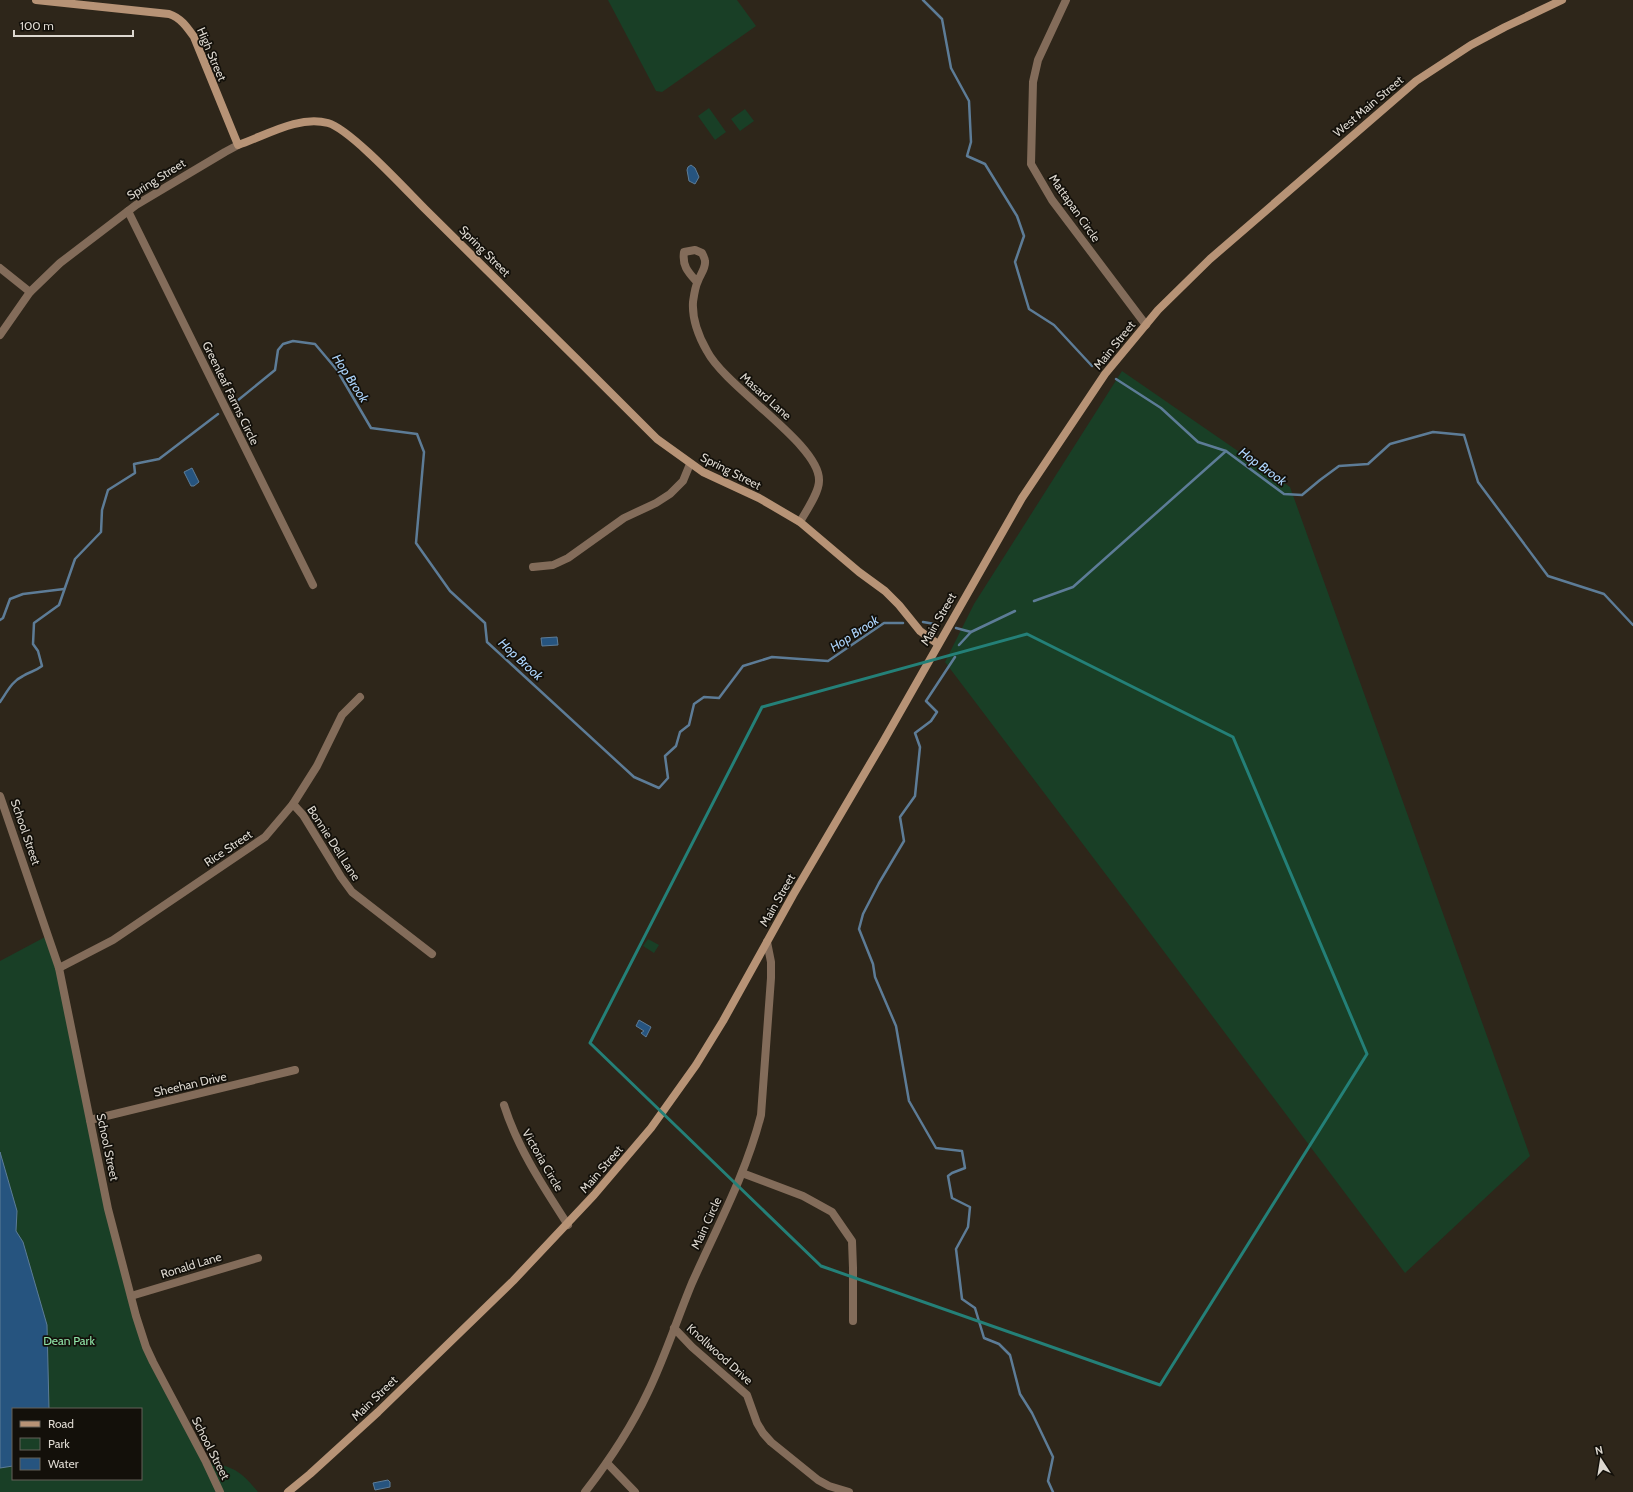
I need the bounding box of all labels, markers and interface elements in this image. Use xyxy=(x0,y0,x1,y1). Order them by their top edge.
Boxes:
scale bar xyxy=(14,12,133,38)
text: 100 m xyxy=(20,18,54,33)
street label: High Street xyxy=(194,25,230,83)
street label: West Main Street xyxy=(1330,72,1406,140)
street label: Spring Street xyxy=(124,155,188,203)
street label: Mattapan Circle xyxy=(1046,171,1104,245)
street label: Spring Street xyxy=(456,222,514,280)
street label: Main Street xyxy=(1090,318,1138,372)
street label: Greenleaf Farms Circle xyxy=(199,339,263,447)
water label: Hop Brook xyxy=(329,351,373,406)
street label: Masard Lane xyxy=(737,369,795,423)
water label: Hop Brook xyxy=(1236,443,1290,489)
street label: Spring Street xyxy=(698,449,764,493)
street label: Main Street xyxy=(917,590,959,648)
water label: Hop Brook xyxy=(827,611,882,655)
water label: Hop Brook xyxy=(495,634,547,684)
street label: School Street xyxy=(8,797,44,867)
street label: Bonnie Dell Lane xyxy=(304,803,364,883)
street label: Rice Street xyxy=(201,826,255,870)
street label: Main Street xyxy=(756,871,798,929)
street label: Sheehan Drive xyxy=(152,1068,228,1100)
street label: School Street xyxy=(94,1112,122,1182)
street label: Victoria Circle xyxy=(519,1126,567,1194)
street label: Main Street xyxy=(576,1142,626,1196)
street label: Main Circle xyxy=(687,1195,725,1251)
street label: Ronald Lane xyxy=(159,1249,223,1281)
street label: Knollwood Drive xyxy=(684,1320,756,1388)
park label: Dean Park xyxy=(43,1333,95,1348)
street label: Main Street xyxy=(348,1372,400,1424)
legend xyxy=(12,1408,142,1480)
street label: School Street xyxy=(189,1414,233,1482)
text: Road xyxy=(48,1416,74,1431)
text: Park xyxy=(48,1436,70,1451)
north arrow xyxy=(1581,1440,1621,1480)
text: N xyxy=(1594,1443,1604,1458)
text: Water xyxy=(48,1456,79,1471)

